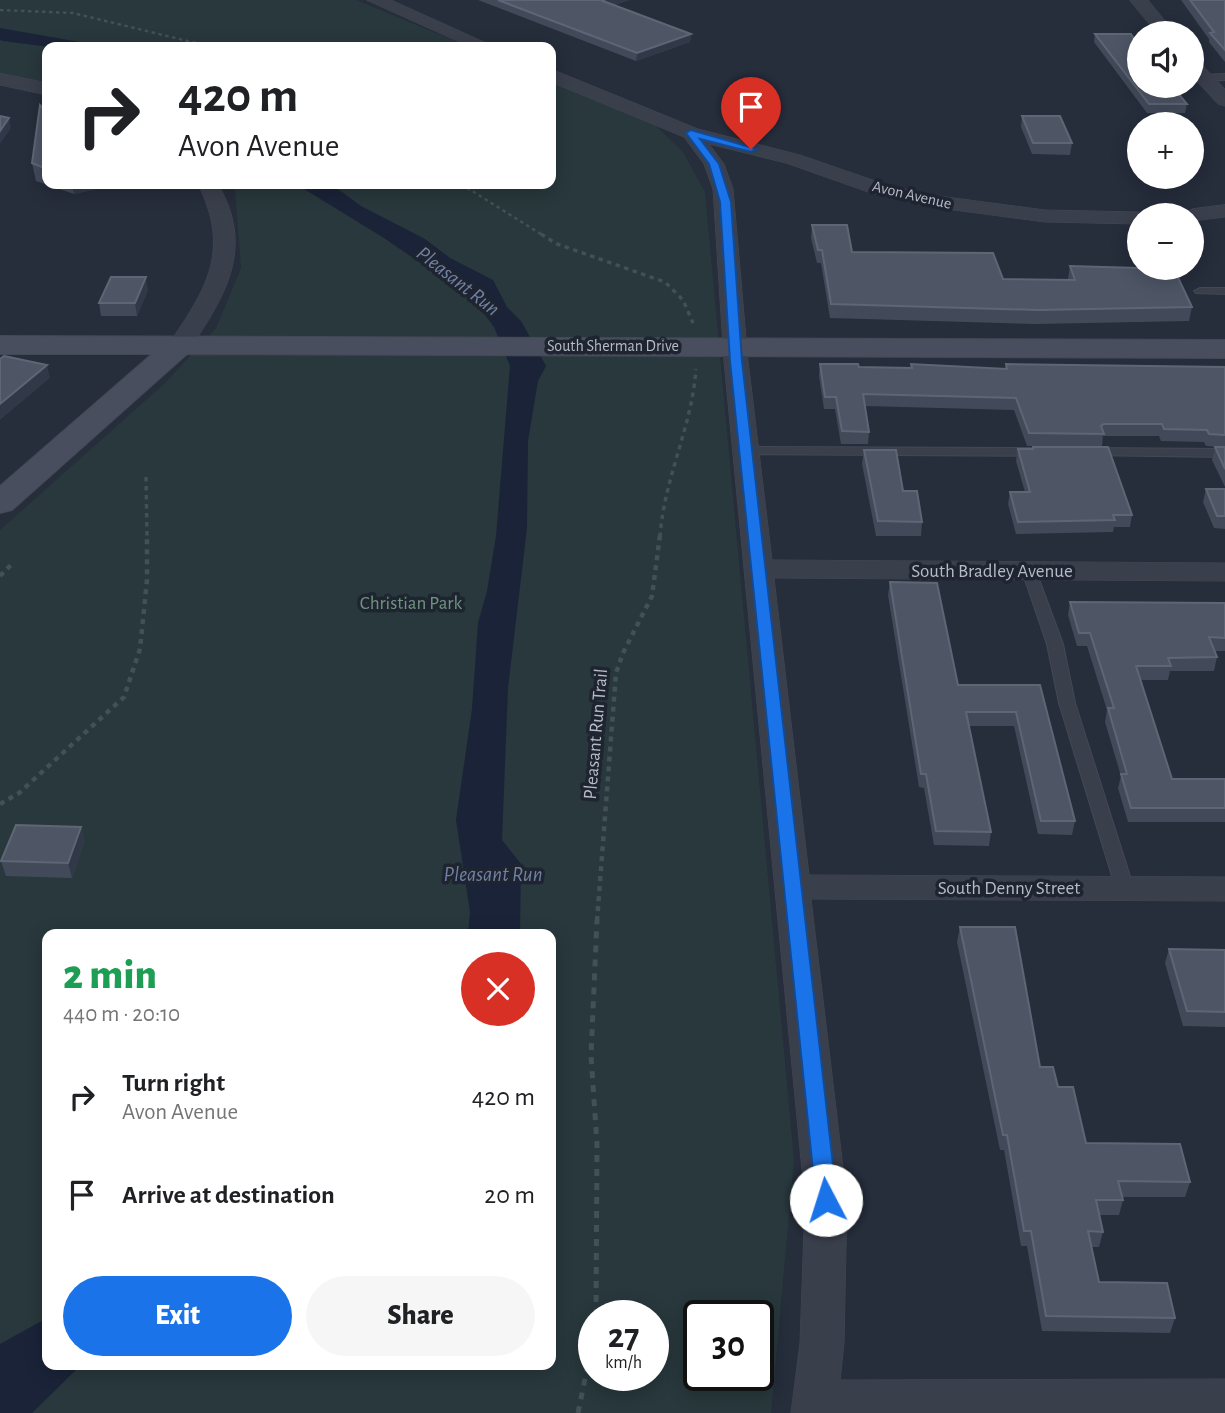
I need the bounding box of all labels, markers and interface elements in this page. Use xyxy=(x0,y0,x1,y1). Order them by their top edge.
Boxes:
map controls xyxy=(1127,21,1204,280)
button: sound xyxy=(1127,21,1204,98)
icon: right xyxy=(63,70,154,161)
text: 420 m xyxy=(178,72,298,121)
pin xyxy=(721,77,781,149)
icon: arrive xyxy=(732,88,770,126)
button: + xyxy=(1127,112,1204,189)
text: Avon Avenue xyxy=(178,130,339,162)
street label: Avon Avenue xyxy=(871,178,953,212)
button: − xyxy=(1127,203,1204,280)
water label: Pleasant Run xyxy=(413,242,503,320)
street label: South Sherman Drive xyxy=(547,338,679,354)
street label: South Bradley Avenue xyxy=(911,562,1073,581)
park label: Christian Park xyxy=(360,594,462,613)
street label: Pleasant Run Trail xyxy=(581,668,611,800)
water label: Pleasant Run xyxy=(444,864,542,885)
street label: South Denny Street xyxy=(938,879,1080,898)
button: close xyxy=(461,952,535,1026)
text: 2 min xyxy=(63,954,157,996)
text: 440 m · 20:10 xyxy=(63,1003,180,1026)
text: Turn right xyxy=(122,1070,225,1096)
icon: right xyxy=(63,1078,101,1116)
text: 420 m xyxy=(472,1084,535,1110)
text: Avon Avenue xyxy=(122,1101,238,1124)
position arrow xyxy=(789,1163,863,1237)
icon: arrive xyxy=(63,1176,101,1214)
text: Arrive at destination xyxy=(122,1182,335,1208)
text: 20 m xyxy=(484,1182,535,1208)
button: Exit xyxy=(63,1276,292,1356)
button: Share xyxy=(306,1276,535,1356)
speed limit sign: 30 xyxy=(683,1300,774,1391)
text: 27 xyxy=(608,1319,639,1354)
text: km/h xyxy=(605,1354,642,1372)

